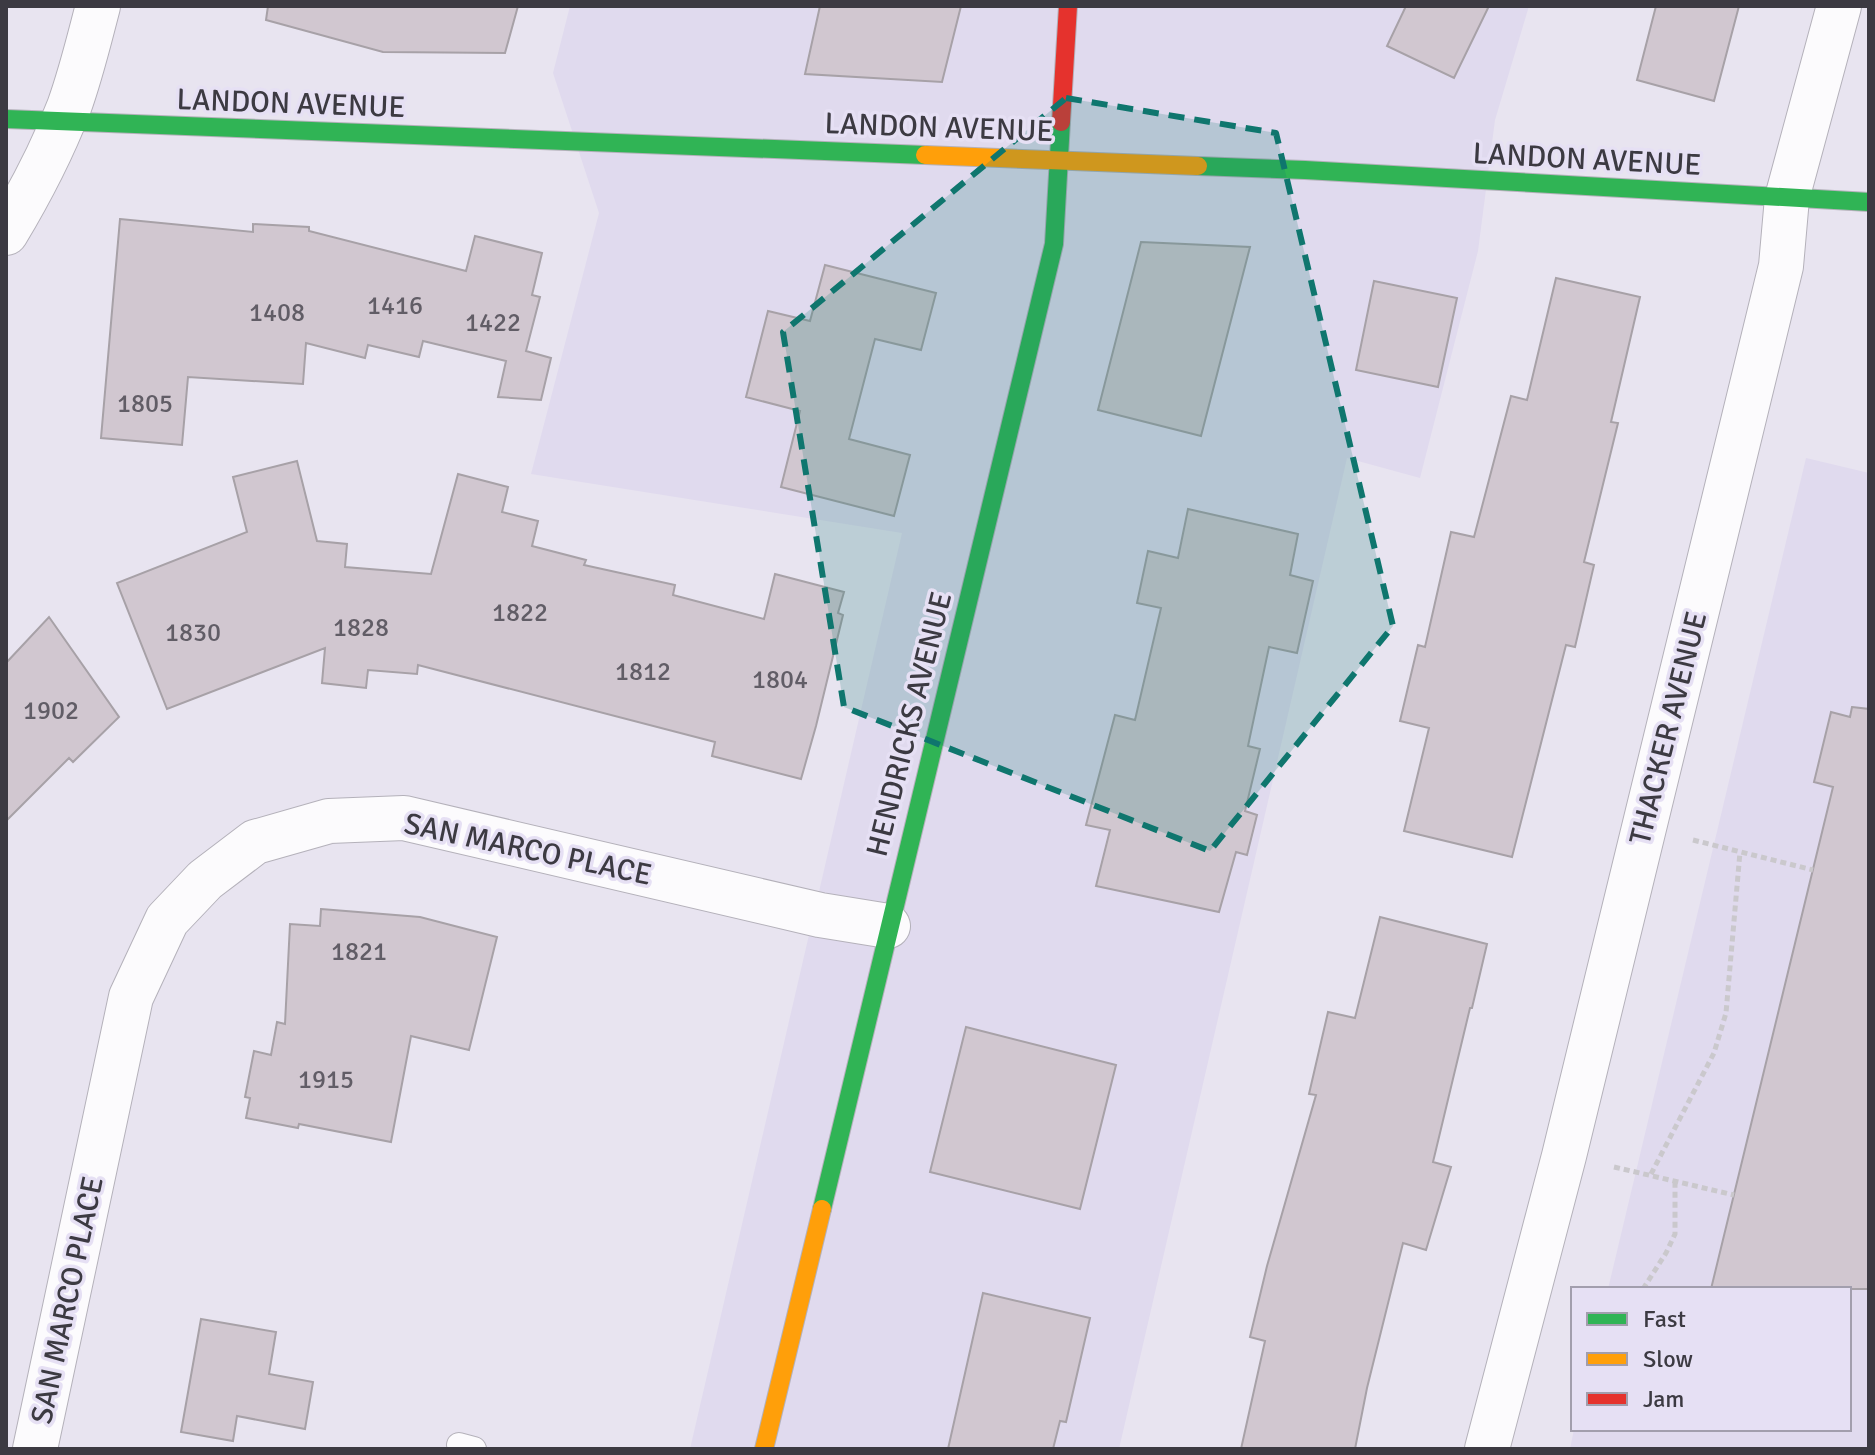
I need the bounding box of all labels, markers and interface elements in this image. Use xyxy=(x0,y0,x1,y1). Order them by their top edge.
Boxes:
street label: LANDON AVENUE xyxy=(176,81,406,126)
street label: LANDON AVENUE xyxy=(824,105,1054,150)
street label: LANDON AVENUE xyxy=(1472,135,1702,184)
house number: 1416 xyxy=(367,290,423,322)
house number: 1408 xyxy=(249,297,305,329)
house number: 1422 xyxy=(465,307,521,339)
house number: 1805 xyxy=(117,388,173,420)
street label: HENDRICKS AVENUE xyxy=(859,588,960,860)
house number: 1822 xyxy=(492,597,548,629)
street label: THACKER AVENUE xyxy=(1622,608,1715,849)
house number: 1828 xyxy=(333,612,389,644)
house number: 1830 xyxy=(165,617,221,649)
house number: 1812 xyxy=(615,656,671,688)
house number: 1804 xyxy=(752,664,808,696)
house number: 1902 xyxy=(23,695,79,727)
street label: SAN MARCO PLACE xyxy=(401,805,655,894)
house number: 1821 xyxy=(331,936,387,968)
house number: 1915 xyxy=(298,1064,354,1096)
street label: SAN MARCO PLACE xyxy=(23,1173,112,1427)
legend xyxy=(1571,1287,1851,1431)
text: Fast xyxy=(1643,1304,1686,1334)
text: Slow xyxy=(1643,1344,1693,1374)
text: Jam xyxy=(1643,1384,1684,1414)

